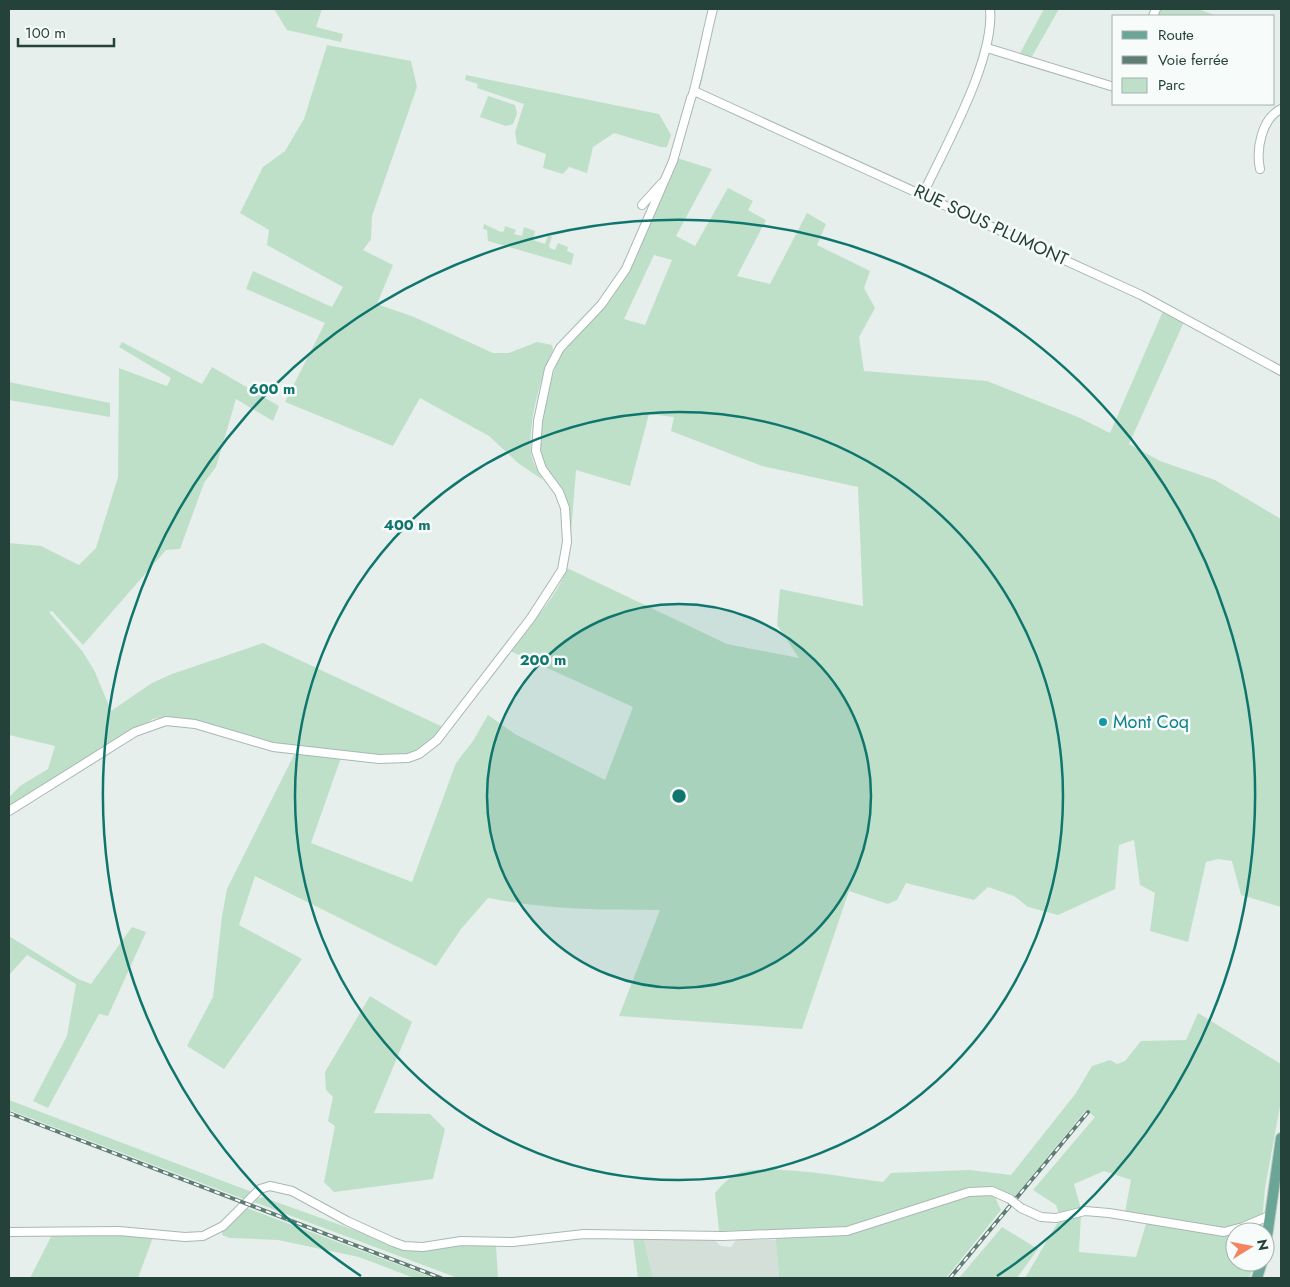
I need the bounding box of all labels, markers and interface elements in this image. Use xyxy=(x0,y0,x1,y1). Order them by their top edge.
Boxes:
scale bar xyxy=(18,15,114,47)
legend xyxy=(1112,15,1275,105)
text: 100 m xyxy=(25,22,66,44)
text: Route xyxy=(1158,24,1194,46)
text: Voie ferrée xyxy=(1158,49,1229,71)
text: Parc xyxy=(1158,74,1185,96)
street label: RUE SOUS PLUMONT xyxy=(910,178,1073,272)
text: 600 m xyxy=(249,378,295,400)
text: 400 m xyxy=(383,514,431,536)
text: 200 m xyxy=(520,649,566,671)
place label: Mont Coq xyxy=(1113,709,1189,735)
marker: Mont Coq xyxy=(1097,716,1109,728)
centre of rings xyxy=(670,787,688,805)
north arrow xyxy=(1225,1222,1275,1272)
text: N xyxy=(1252,1238,1274,1252)

